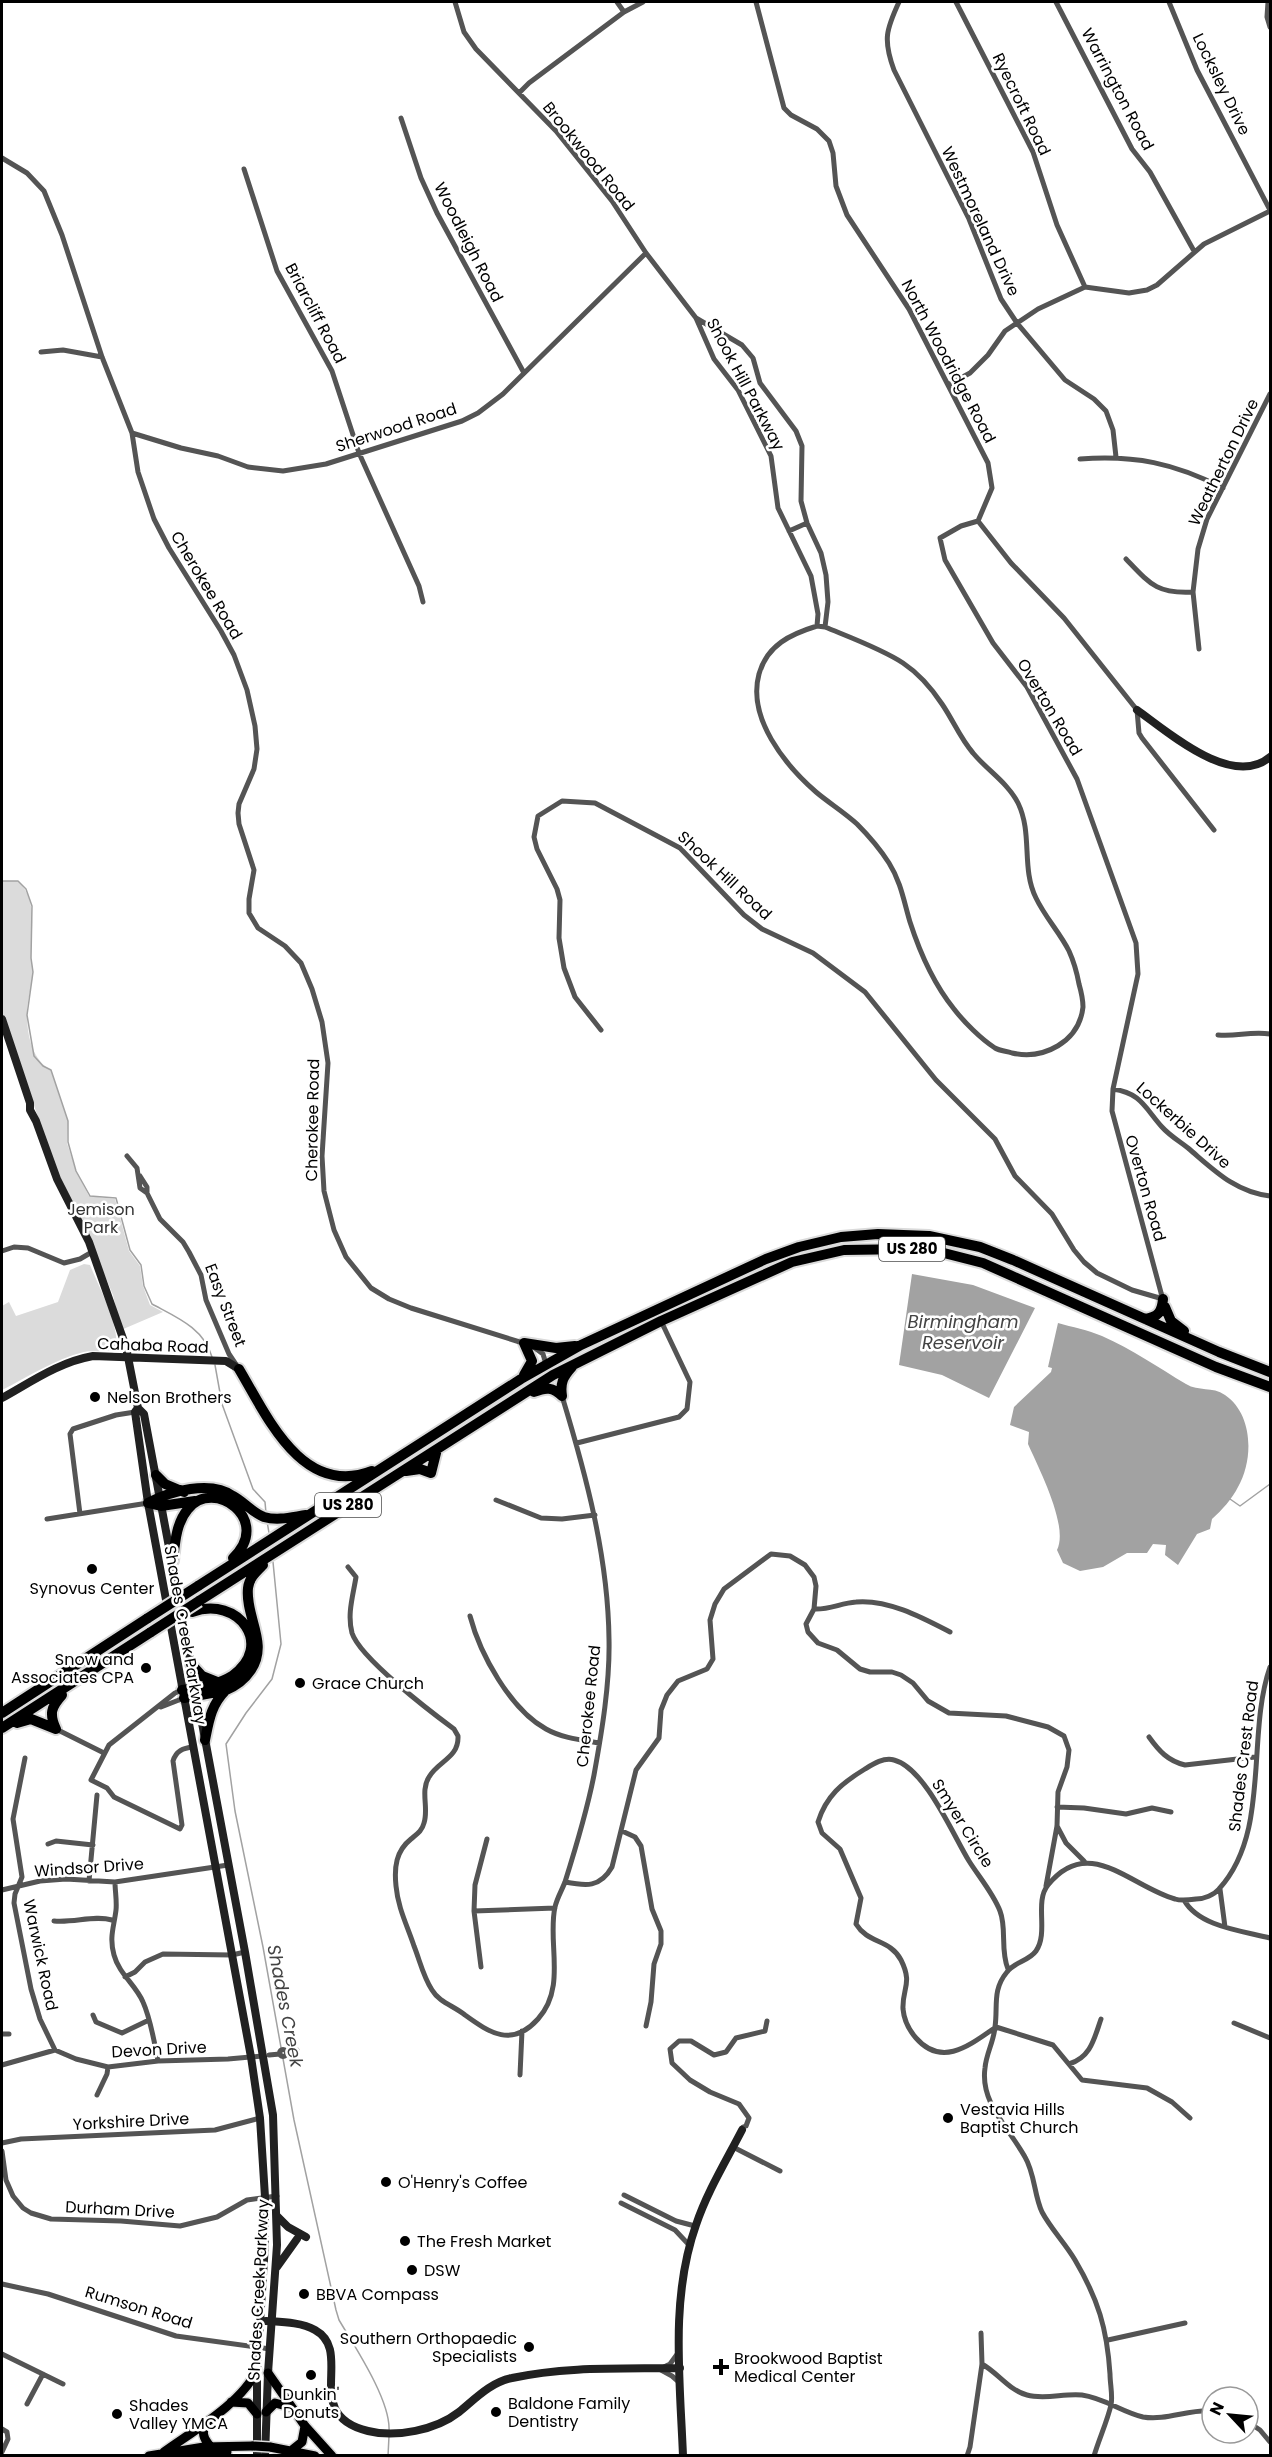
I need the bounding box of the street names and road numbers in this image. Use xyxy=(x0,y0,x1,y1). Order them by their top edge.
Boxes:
street label: Warrington Road xyxy=(1076,24,1160,154)
street label: Locksley Drive xyxy=(1187,29,1256,139)
street label: Ryecroft Road xyxy=(987,49,1056,159)
street label: Brookwood Road xyxy=(537,97,640,216)
street label: Westmoreland Drive xyxy=(936,143,1025,300)
street label: Woodleigh Road xyxy=(428,178,509,306)
street label: Briarcliff Road xyxy=(279,259,352,367)
street label: North Woodridge Road xyxy=(896,275,1001,447)
street label: Shook Hill Parkway xyxy=(701,314,790,455)
street label: Weatherton Drive xyxy=(1183,395,1264,530)
street label: Sherwood Road xyxy=(333,397,460,458)
street label: Cherokee Road xyxy=(165,527,248,644)
street label: Overton Road xyxy=(1011,654,1088,760)
street label: Shook Hill Road xyxy=(672,826,777,925)
street label: Cherokee Road xyxy=(300,1058,325,1182)
street label: Lockerbie Drive xyxy=(1131,1077,1236,1174)
street label: Overton Road xyxy=(1119,1132,1172,1244)
road number: US 280 xyxy=(879,1237,945,1261)
street label: Easy Street xyxy=(199,1260,252,1350)
street label: Cahaba Road xyxy=(97,1332,209,1359)
road number: US 280 xyxy=(315,1493,381,1517)
street label: Shades Creek Parkway xyxy=(158,1544,213,1727)
street label: Cherokee Road xyxy=(571,1644,606,1768)
street label: Shades Crest Road xyxy=(1223,1679,1264,1833)
street label: Smyer Circle xyxy=(926,1774,999,1872)
street label: Windsor Drive xyxy=(34,1852,145,1883)
street label: Warwick Road xyxy=(17,1897,64,2013)
street label: Devon Drive xyxy=(111,2036,207,2063)
street label: Yorkshire Drive xyxy=(72,2107,190,2136)
street label: Durham Drive xyxy=(65,2195,175,2224)
street label: Shades Creek Parkway xyxy=(242,2199,275,2381)
street label: Rumson Road xyxy=(82,2280,195,2335)

